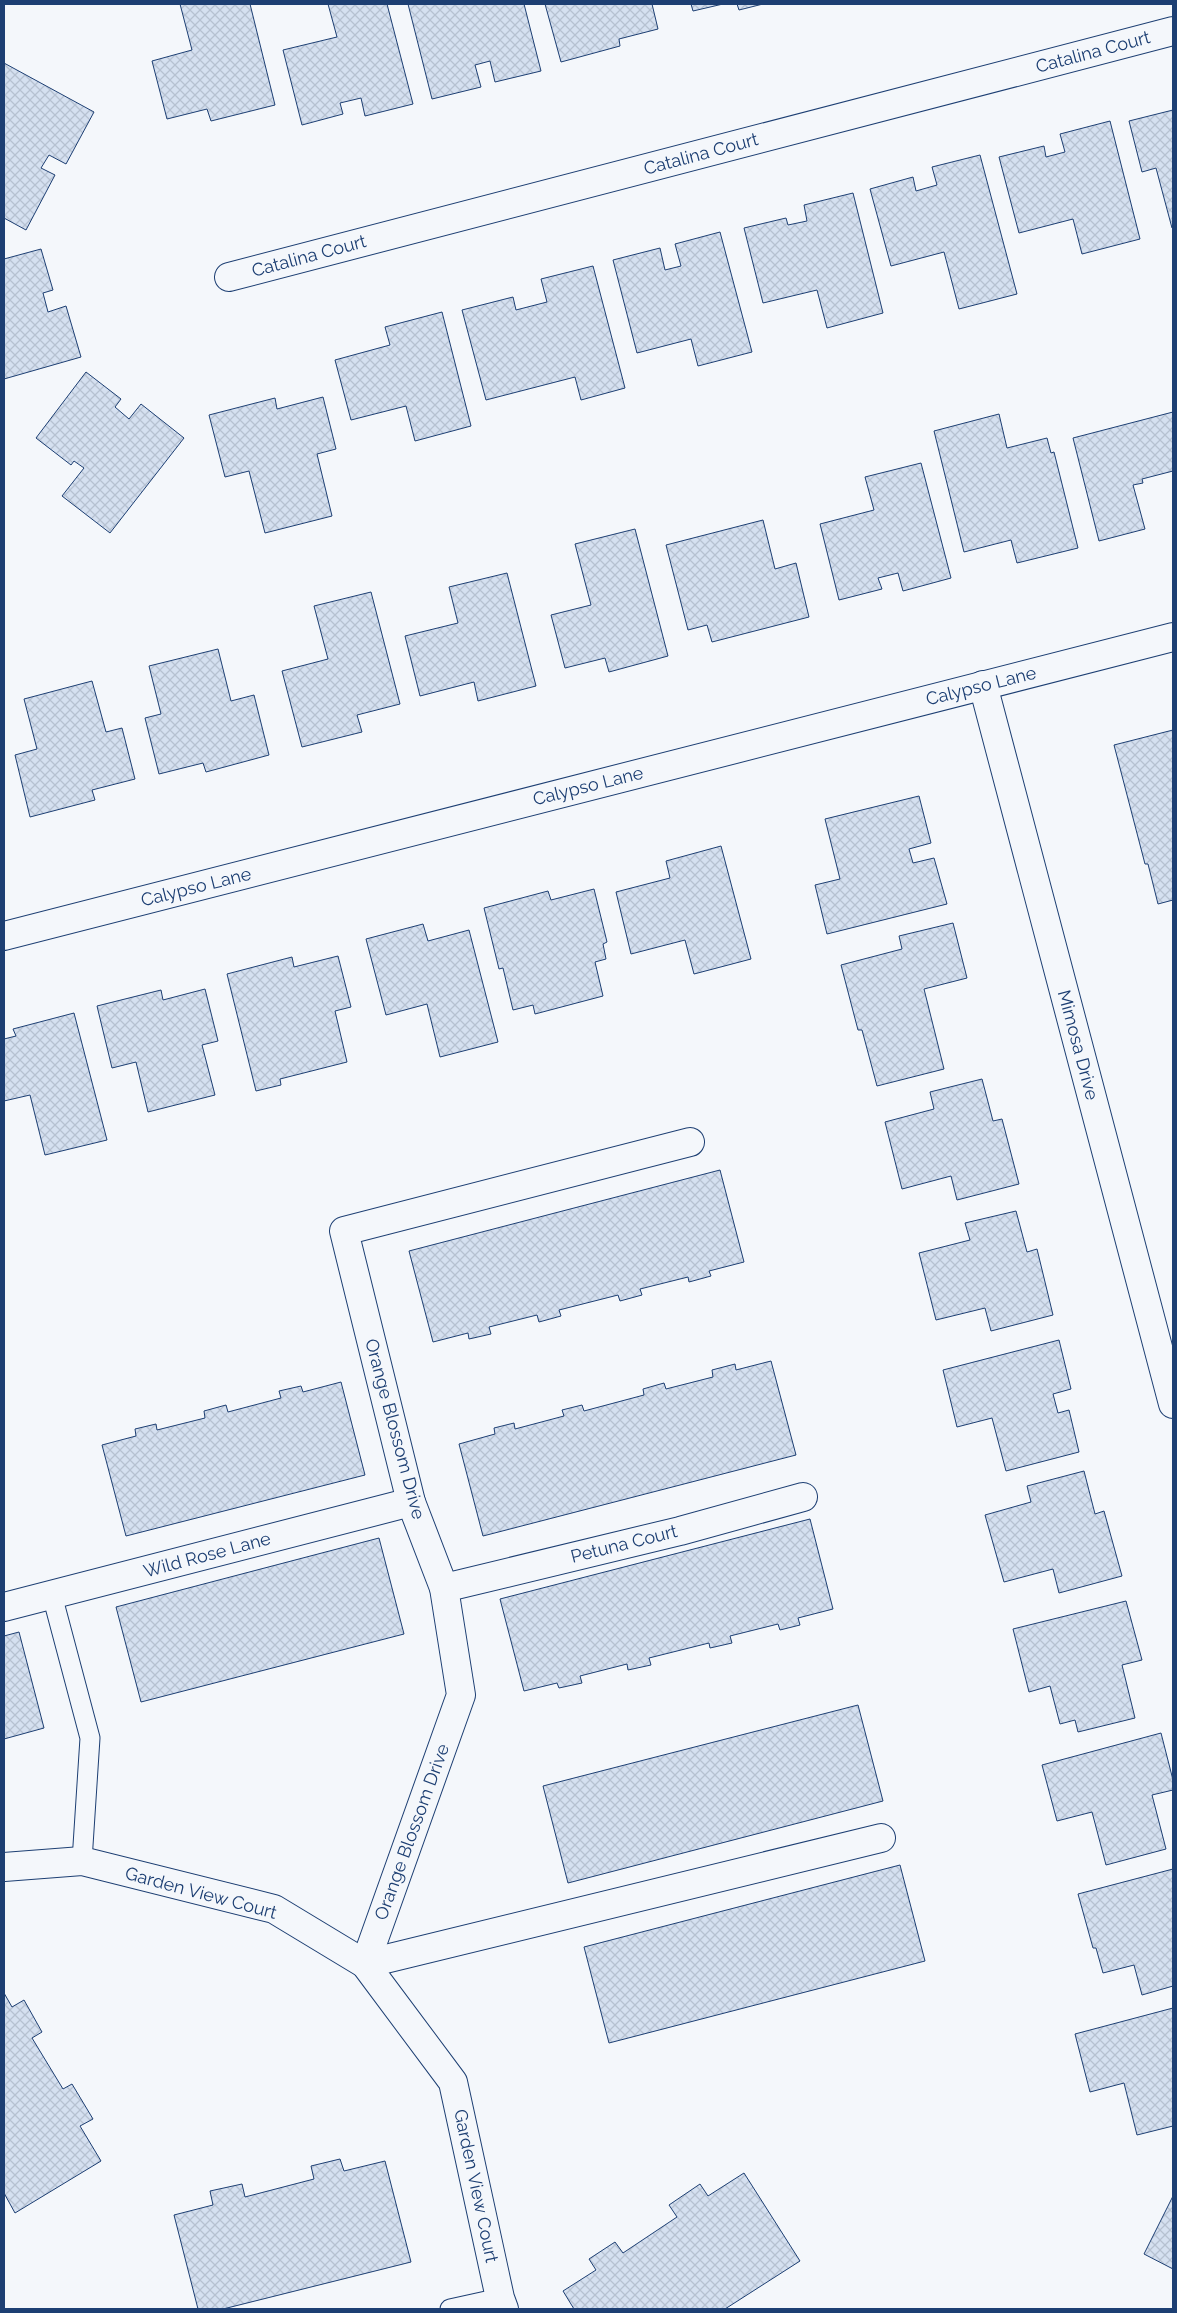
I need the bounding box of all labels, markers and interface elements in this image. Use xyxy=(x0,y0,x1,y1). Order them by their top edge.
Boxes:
street label: Catalina Court xyxy=(1033,26,1152,77)
street label: Catalina Court xyxy=(641,128,760,179)
street label: Catalina Court xyxy=(249,230,368,281)
street label: Calypso Lane xyxy=(924,662,1039,709)
street label: Calypso Lane xyxy=(531,762,646,809)
street label: Calypso Lane xyxy=(139,863,254,910)
street label: Mimosa Drive xyxy=(1054,988,1103,1103)
street label: Orange Blossom Drive xyxy=(361,1336,430,1522)
street label: Petuna Court xyxy=(568,1520,679,1567)
street label: Wild Rose Lane xyxy=(141,1527,273,1582)
street label: Orange Blossom Drive xyxy=(370,1740,453,1923)
street label: Garden View Court xyxy=(123,1862,279,1923)
street label: Garden View Court xyxy=(450,2107,503,2265)

